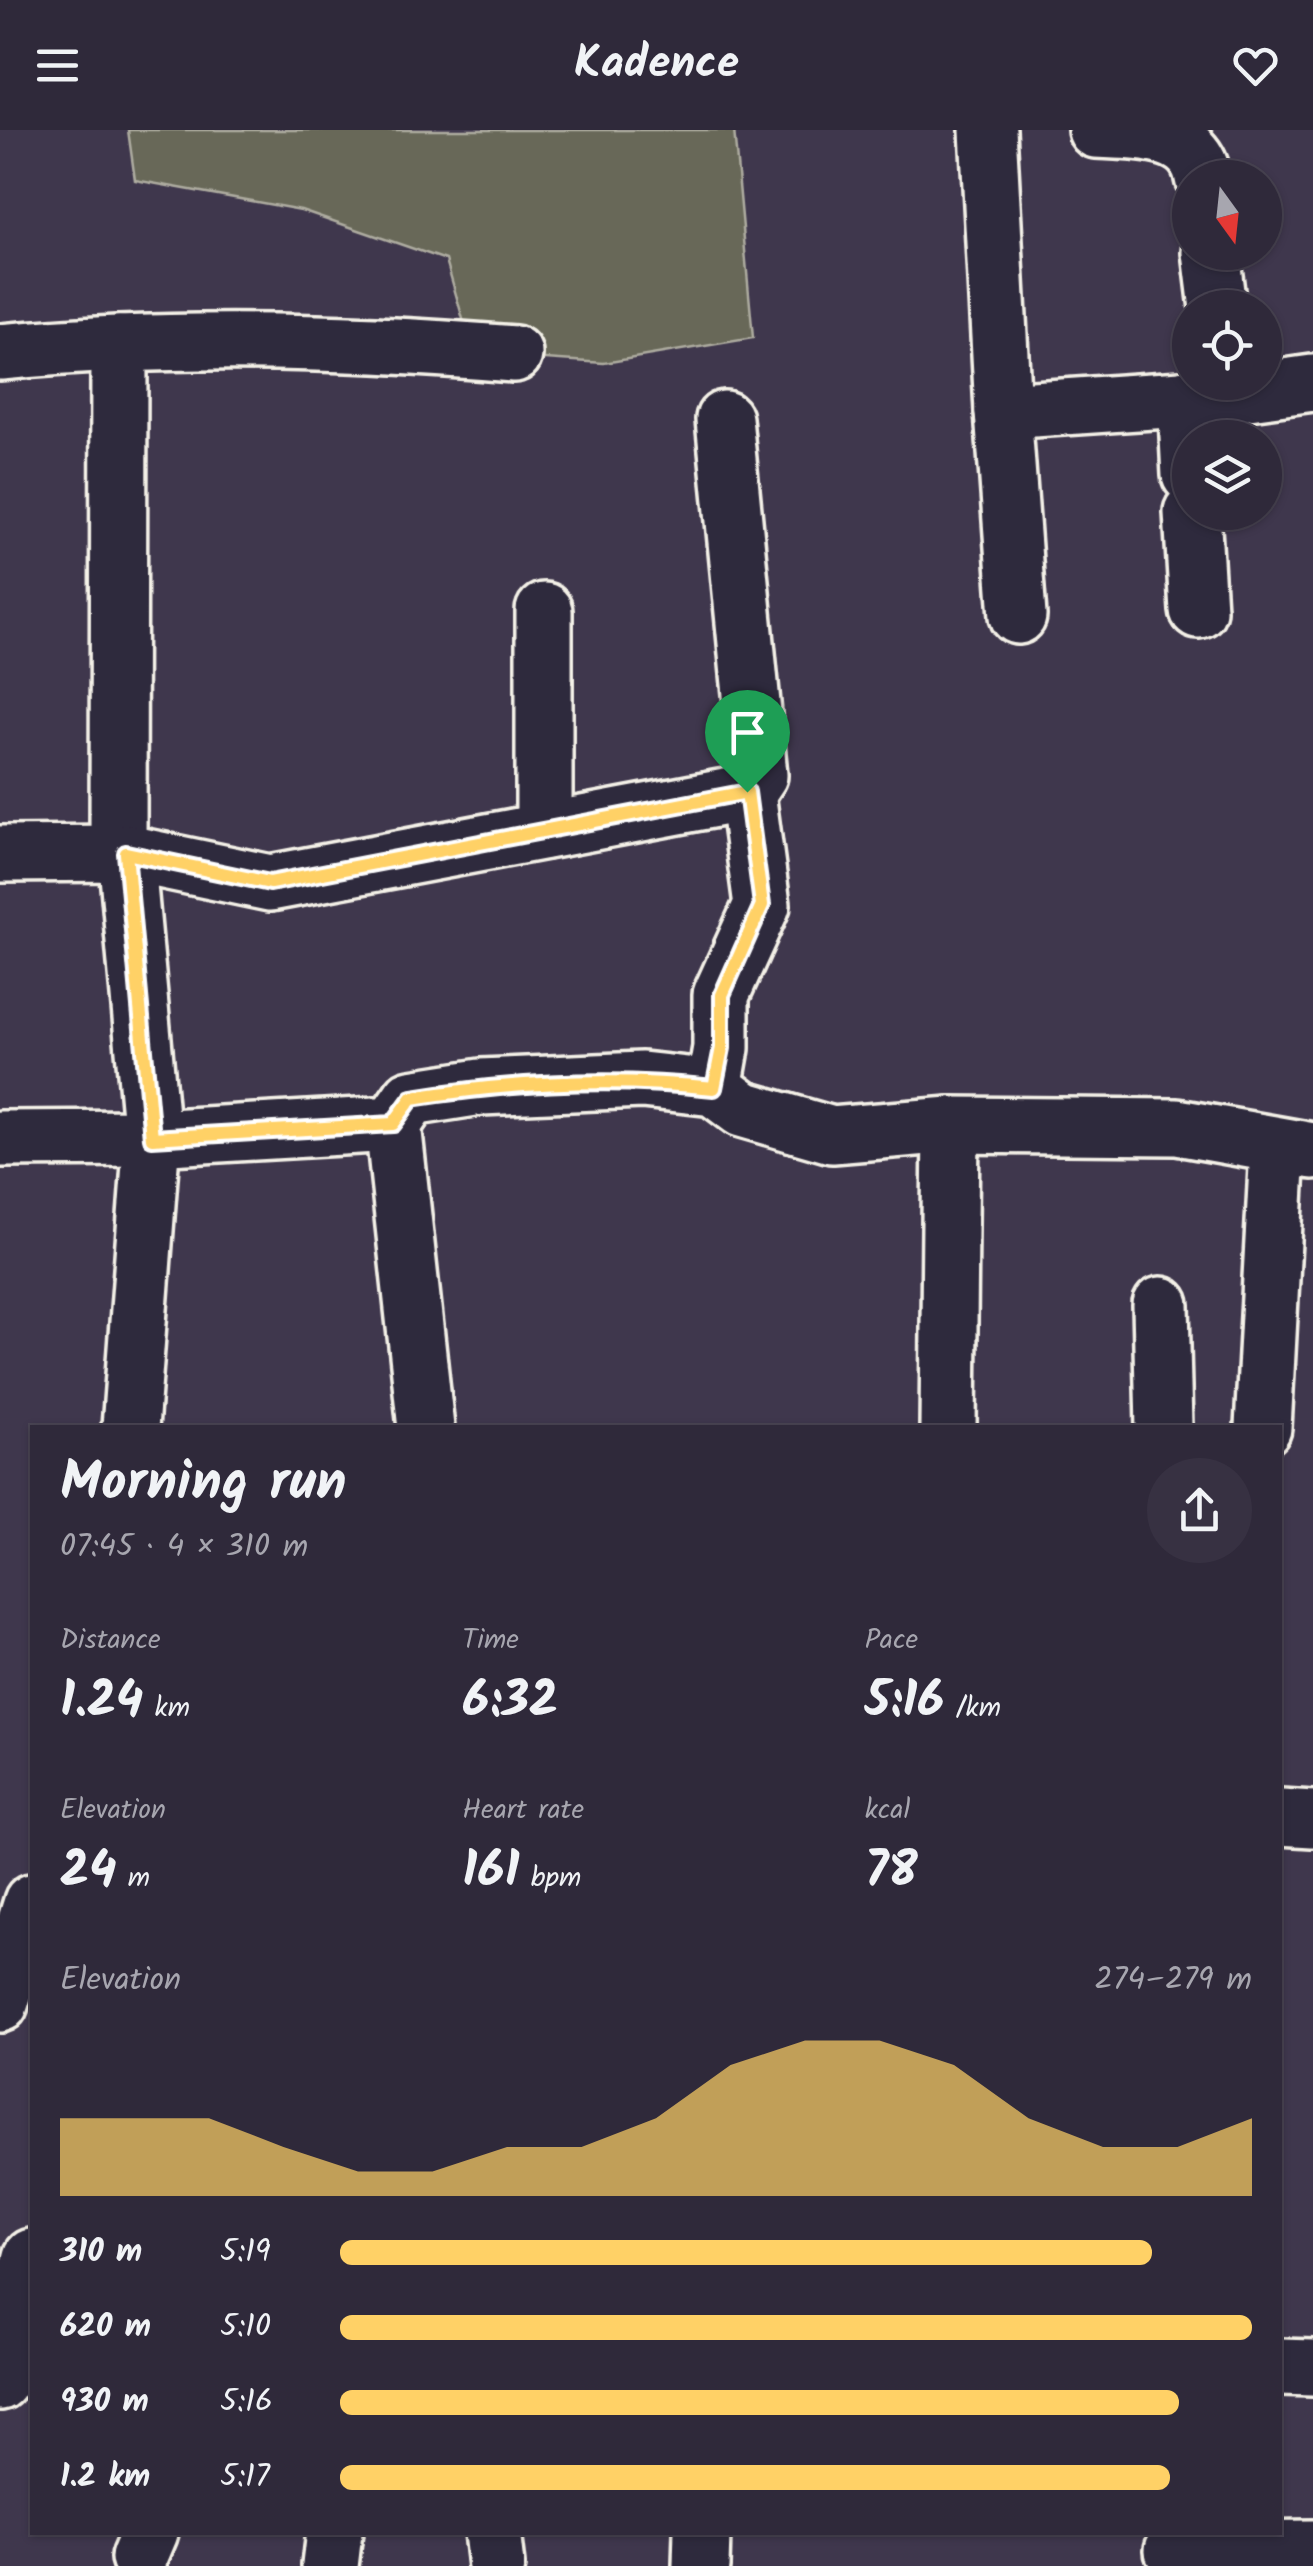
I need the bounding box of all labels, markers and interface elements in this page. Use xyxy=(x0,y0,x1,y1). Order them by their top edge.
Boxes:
text: Kadence xyxy=(574,29,739,101)
icon: menu xyxy=(30,38,85,93)
icon: heart xyxy=(1228,38,1283,93)
north arrow xyxy=(1172,160,1282,270)
map controls xyxy=(1172,160,1282,530)
button: locate xyxy=(1172,290,1282,400)
button: layers xyxy=(1172,420,1282,530)
pin xyxy=(705,690,790,793)
icon: arrive xyxy=(720,705,775,760)
text: Morning run xyxy=(60,1441,347,1528)
button: share xyxy=(1147,1458,1252,1563)
text: 07:45 · 4 × 310 m xyxy=(60,1522,308,1573)
text: Distance xyxy=(60,1618,161,1663)
text: Time xyxy=(462,1618,519,1663)
text: Pace xyxy=(865,1618,918,1663)
text: 1.24 xyxy=(60,1663,143,1743)
text: 6:32 xyxy=(462,1663,558,1743)
text: 5:16 xyxy=(865,1663,944,1743)
text: km xyxy=(143,1686,190,1731)
text: /km xyxy=(944,1686,1001,1731)
text: Elevation xyxy=(60,1788,166,1833)
text: Heart rate xyxy=(462,1788,584,1833)
text: kcal xyxy=(865,1788,910,1833)
text: 24 xyxy=(60,1833,116,1913)
text: 161 xyxy=(462,1833,520,1913)
text: 78 xyxy=(865,1833,918,1913)
text: m xyxy=(116,1856,150,1901)
text: bpm xyxy=(520,1856,581,1901)
text: Elevation xyxy=(60,1955,181,2006)
text: 274–279 m xyxy=(1094,1955,1252,2006)
text: 310 m xyxy=(60,2227,142,2278)
text: 5:19 xyxy=(220,2227,271,2278)
text: 620 m xyxy=(60,2302,151,2353)
text: 5:10 xyxy=(220,2302,271,2353)
text: 930 m xyxy=(60,2377,149,2428)
text: 5:16 xyxy=(220,2377,273,2428)
text: 1.2 km xyxy=(60,2452,150,2503)
text: 5:17 xyxy=(220,2452,270,2503)

